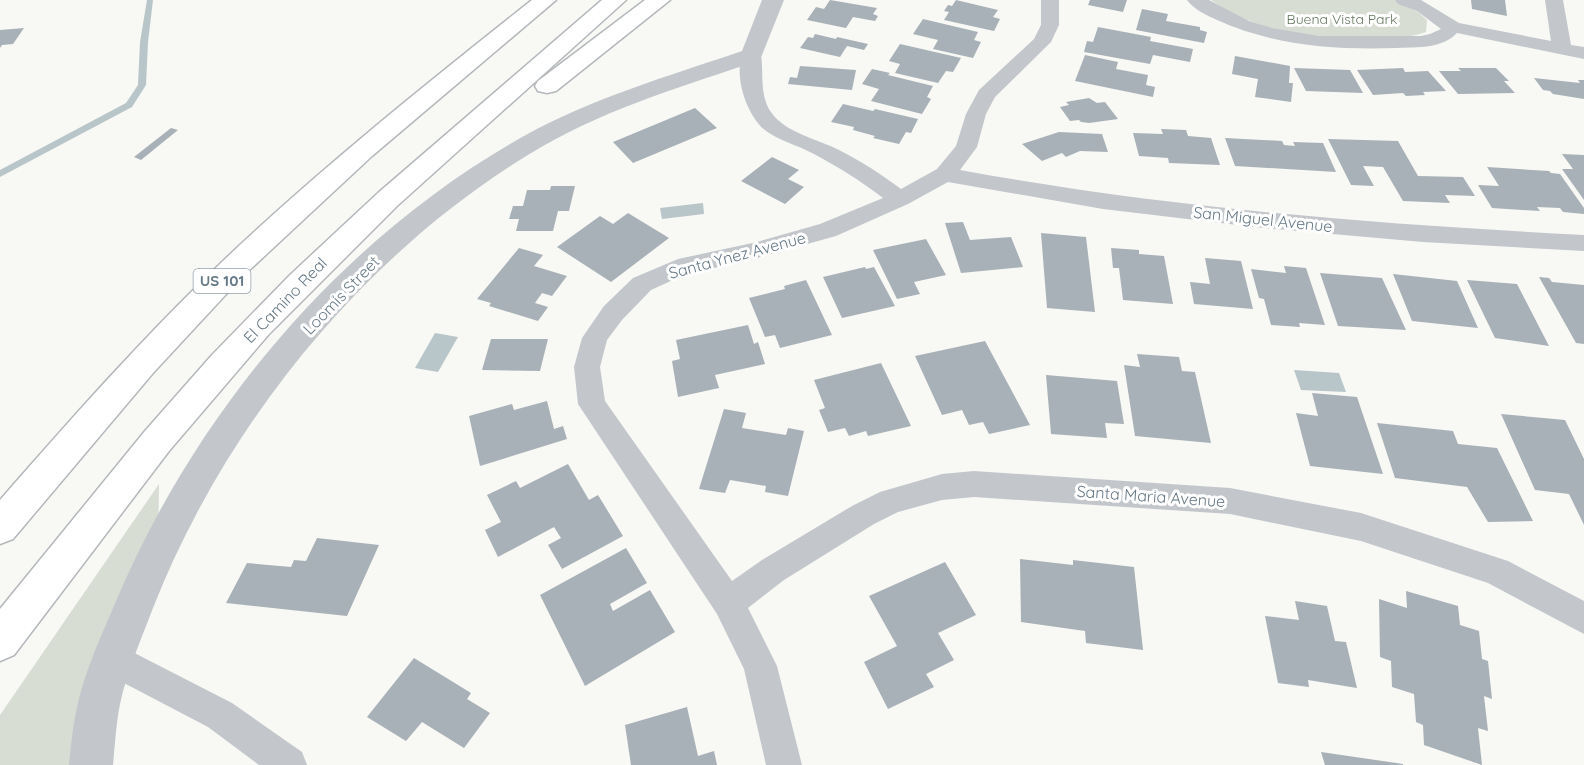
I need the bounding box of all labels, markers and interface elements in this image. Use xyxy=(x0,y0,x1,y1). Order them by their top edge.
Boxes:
park label: Buena Vista Park xyxy=(1287,10,1397,28)
street label: San Miguel Avenue xyxy=(1192,202,1334,236)
street label: Santa Ynez Avenue xyxy=(666,227,808,283)
street label: Loomis Street xyxy=(299,252,383,338)
street label: El Camino Real xyxy=(239,253,331,347)
road number: US 101 xyxy=(194,269,250,293)
street label: Santa Maria Avenue xyxy=(1076,481,1226,511)

